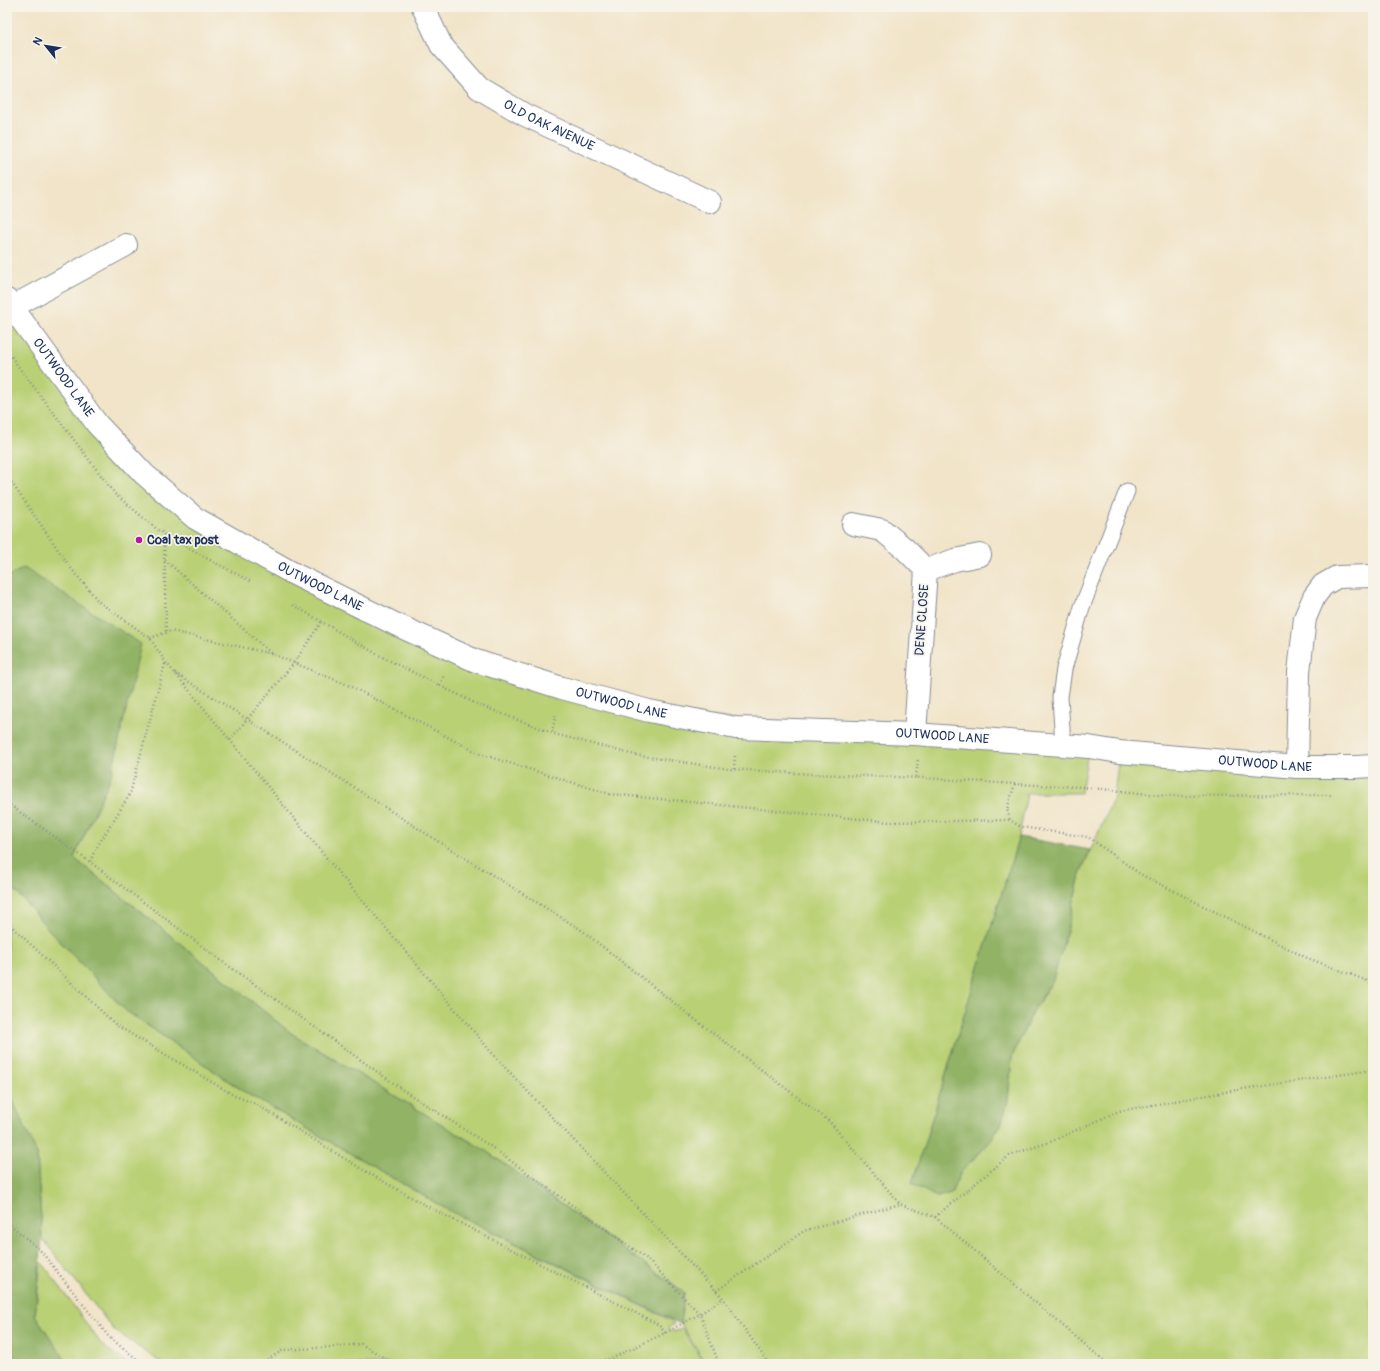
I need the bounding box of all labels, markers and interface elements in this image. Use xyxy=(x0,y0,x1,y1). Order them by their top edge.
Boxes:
north arrow xyxy=(26,26,66,66)
text: N xyxy=(30,34,46,48)
street label: OLD OAK AVENUE xyxy=(501,96,597,155)
street label: OUTWOOD LANE xyxy=(29,335,98,421)
place label: Coal tax post xyxy=(147,532,219,548)
marker: Coal tax post xyxy=(134,535,144,545)
street label: OUTWOOD LANE xyxy=(274,558,366,615)
street label: DENE CLOSE xyxy=(912,584,932,656)
street label: OUTWOOD LANE xyxy=(574,684,669,722)
street label: OUTWOOD LANE xyxy=(895,725,990,748)
street label: OUTWOOD LANE xyxy=(1217,752,1312,775)

